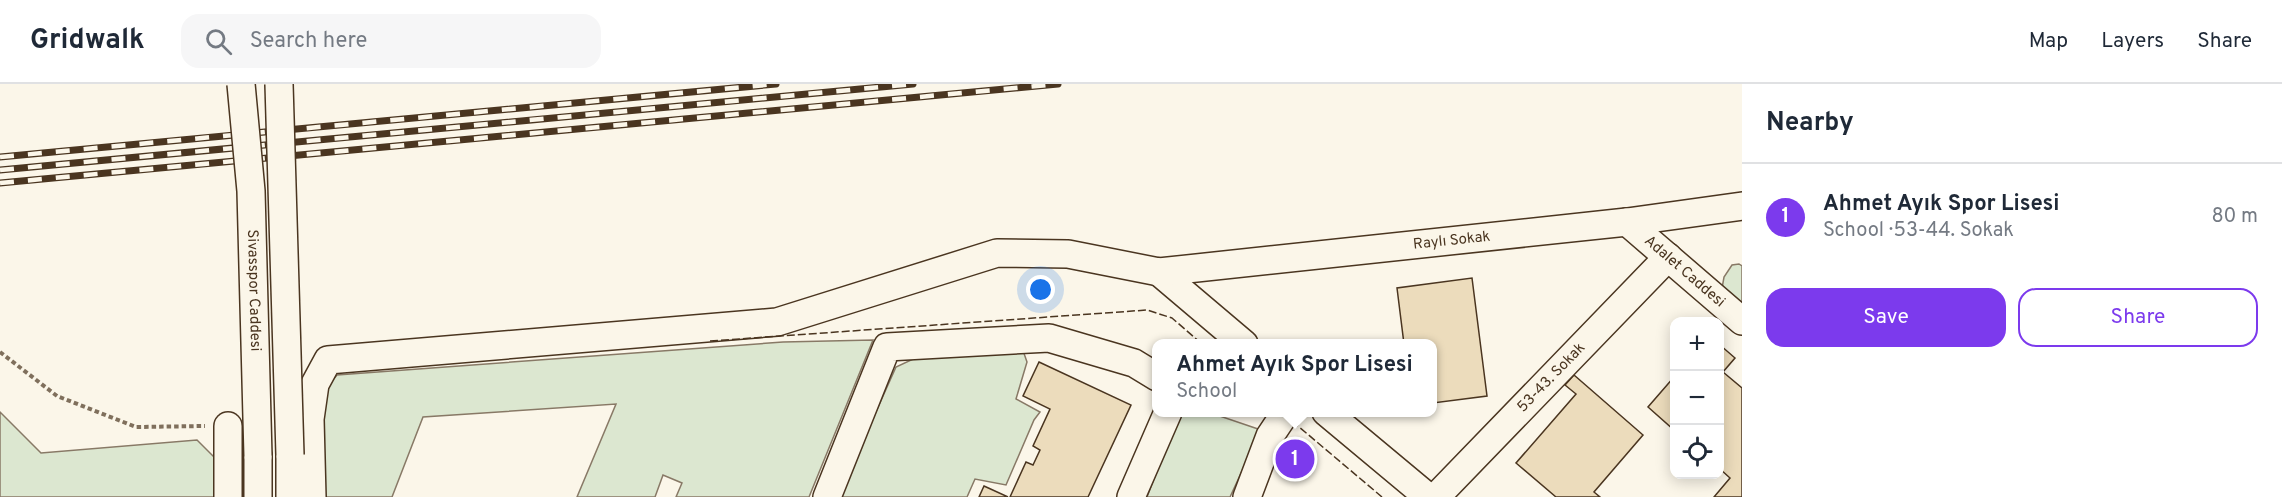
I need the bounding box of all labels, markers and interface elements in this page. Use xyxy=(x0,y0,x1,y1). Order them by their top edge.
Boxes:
search box xyxy=(181,14,601,68)
text: Gridwalk xyxy=(30,23,145,59)
icon: search xyxy=(202,25,235,58)
text: Search here xyxy=(250,28,367,55)
text: Map xyxy=(2029,28,2068,55)
text: Layers xyxy=(2101,28,2164,55)
text: Share xyxy=(2197,28,2252,55)
text: Nearby xyxy=(1766,107,1854,140)
text: Ahmet Ayık Spor Lisesi xyxy=(1823,191,2060,218)
text: 1 xyxy=(1782,204,1790,230)
text: 80 m xyxy=(2212,204,2258,230)
text: School · 53-44. Sokak xyxy=(1823,218,2014,244)
street label: Raylı Sokak xyxy=(1412,227,1491,254)
street label: Sivasspor Caddesi xyxy=(243,229,265,352)
street label: Adalet Caddesi xyxy=(1640,231,1729,312)
your location xyxy=(1026,275,1055,304)
button: Save xyxy=(1766,288,2006,347)
button: Share xyxy=(2018,288,2258,347)
map controls xyxy=(1670,317,1724,479)
button: + xyxy=(1670,317,1724,371)
popup xyxy=(1152,339,1437,417)
street label: 53-43. Sokak xyxy=(1513,339,1590,417)
text: Ahmet Ayık Spor Lisesi xyxy=(1176,352,1413,379)
button: − xyxy=(1670,371,1724,425)
text: School xyxy=(1176,379,1237,405)
button: locate xyxy=(1670,425,1724,479)
pin: 1 xyxy=(1276,436,1314,482)

